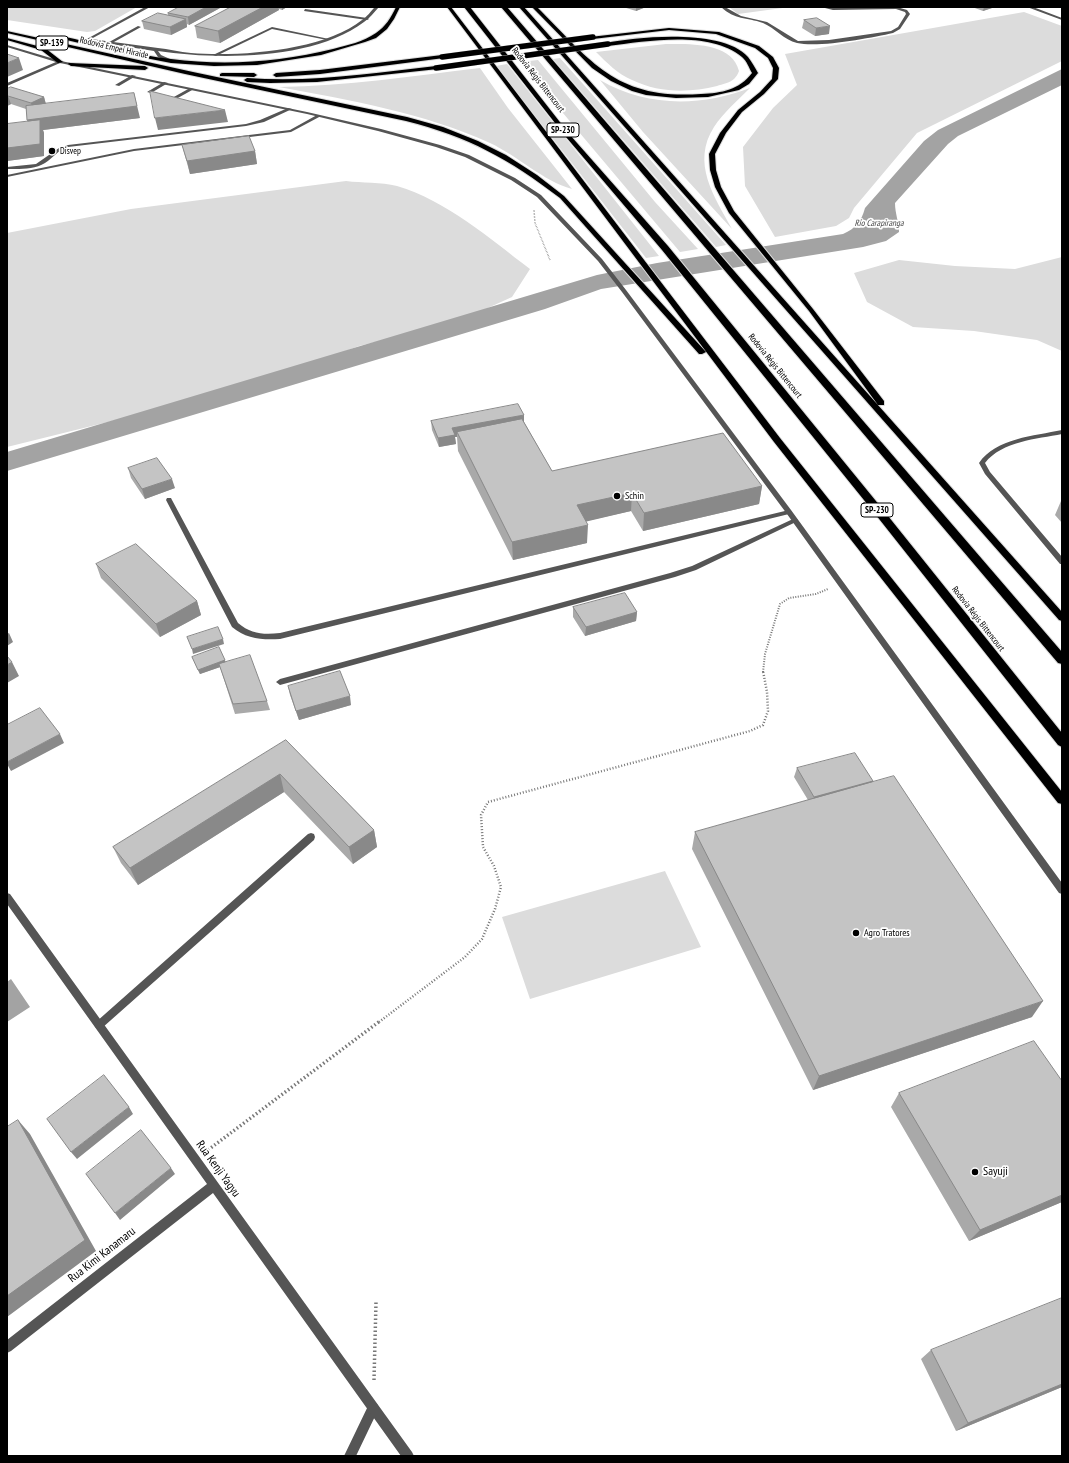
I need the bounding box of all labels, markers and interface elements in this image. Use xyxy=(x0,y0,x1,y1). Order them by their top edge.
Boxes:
street label: Rodovia Empei Hiraide xyxy=(79,35,149,61)
road number: SP-139 xyxy=(36,36,68,50)
street label: Rodovia Régis Bittencourt xyxy=(509,45,567,115)
road number: SP-230 xyxy=(547,123,579,137)
marker: Disvep xyxy=(47,146,57,156)
place label: Disvep xyxy=(60,146,81,156)
water label: Rio Carapiranga xyxy=(854,218,904,228)
street label: Rodovia Régis Bittencourt xyxy=(746,332,804,400)
place label: Schin xyxy=(625,490,644,502)
marker: Schin xyxy=(612,491,622,501)
road number: SP-230 xyxy=(861,503,893,517)
street label: Rodovia Régis Bittencourt xyxy=(949,584,1007,654)
place label: Agro Tratores xyxy=(864,927,910,939)
marker: Agro Tratores xyxy=(851,928,861,938)
street label: Rua Kenji Yagyu xyxy=(193,1138,243,1200)
place label: Sayuji xyxy=(983,1165,1008,1179)
marker: Sayuji xyxy=(970,1167,980,1177)
street label: Rua Kimi Kanamaru xyxy=(65,1224,139,1286)

